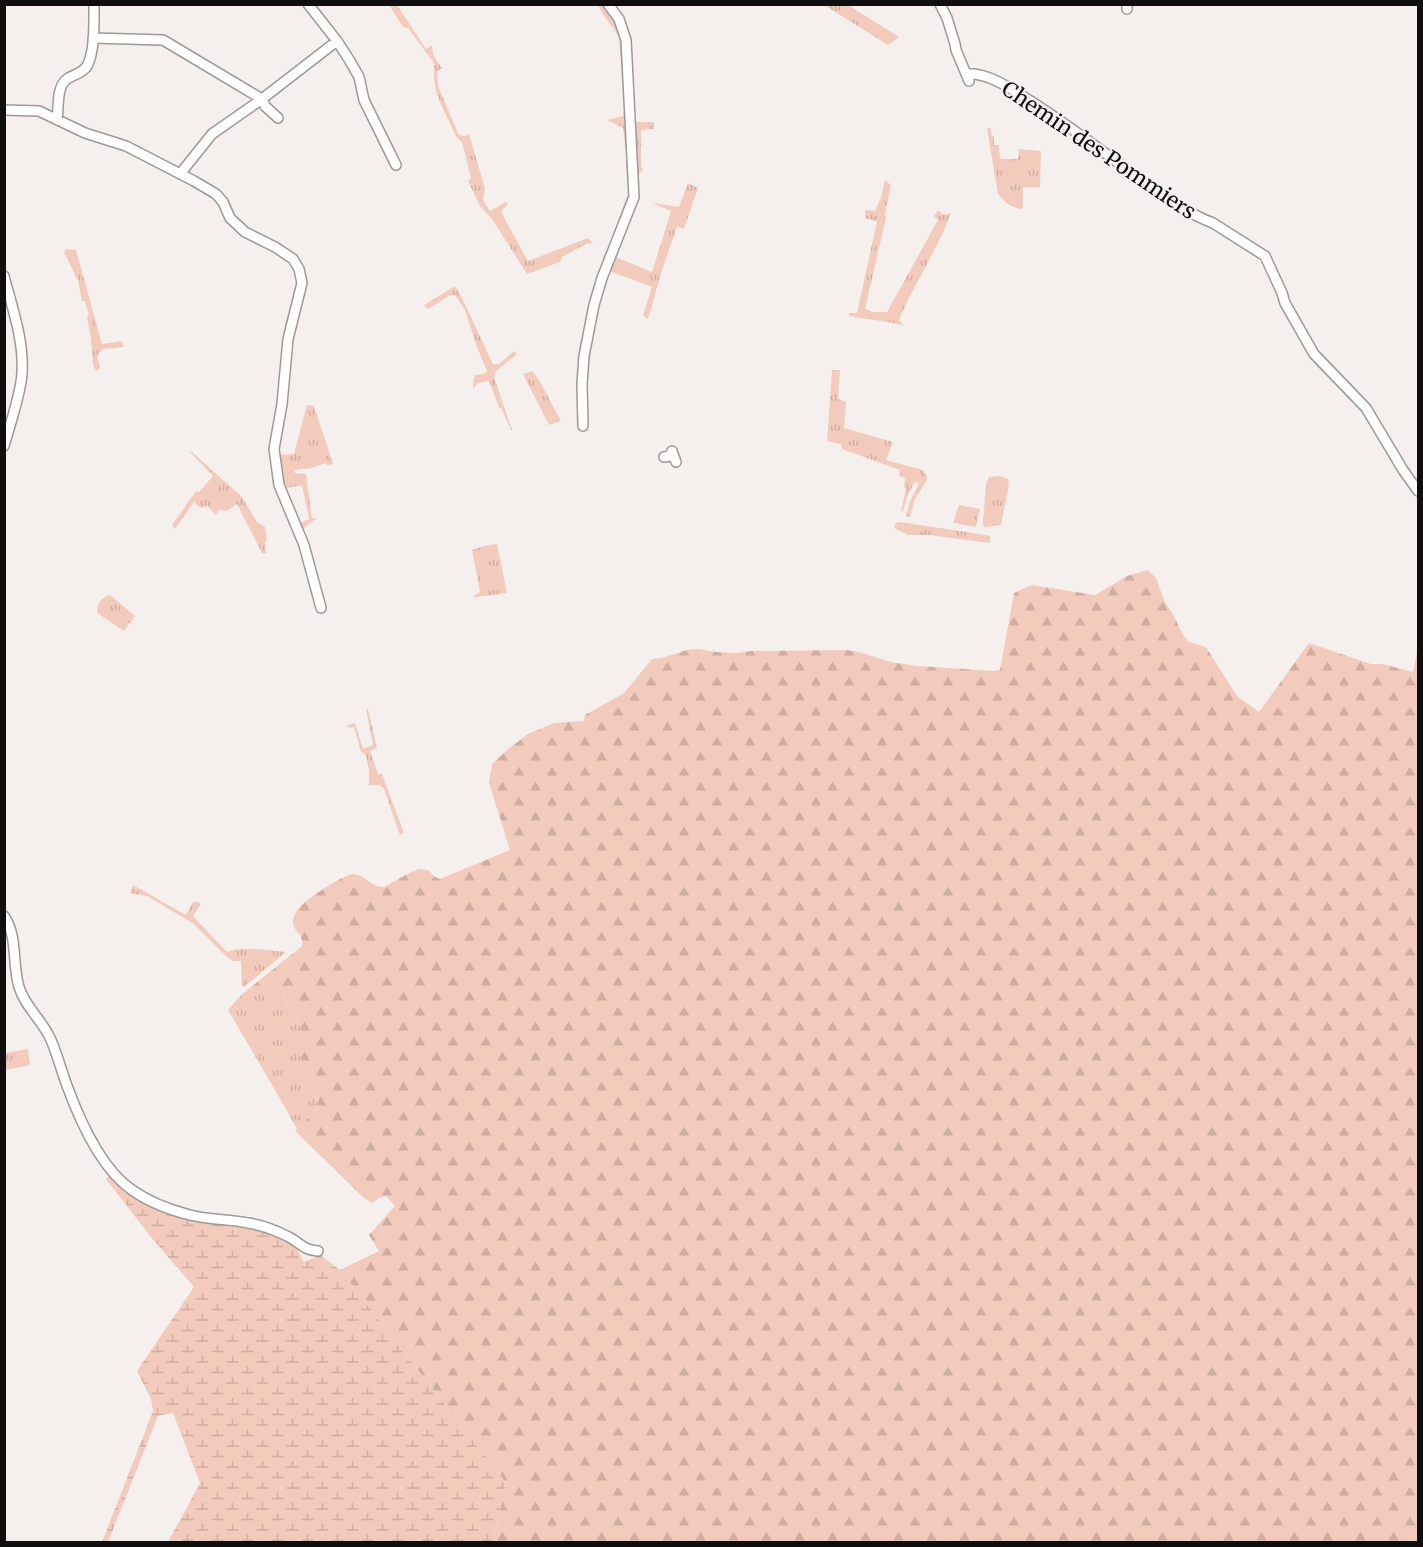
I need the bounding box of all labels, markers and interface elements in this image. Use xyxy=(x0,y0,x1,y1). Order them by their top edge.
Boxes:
street label: Chemin des Pommiers xyxy=(997,75,1201,225)

